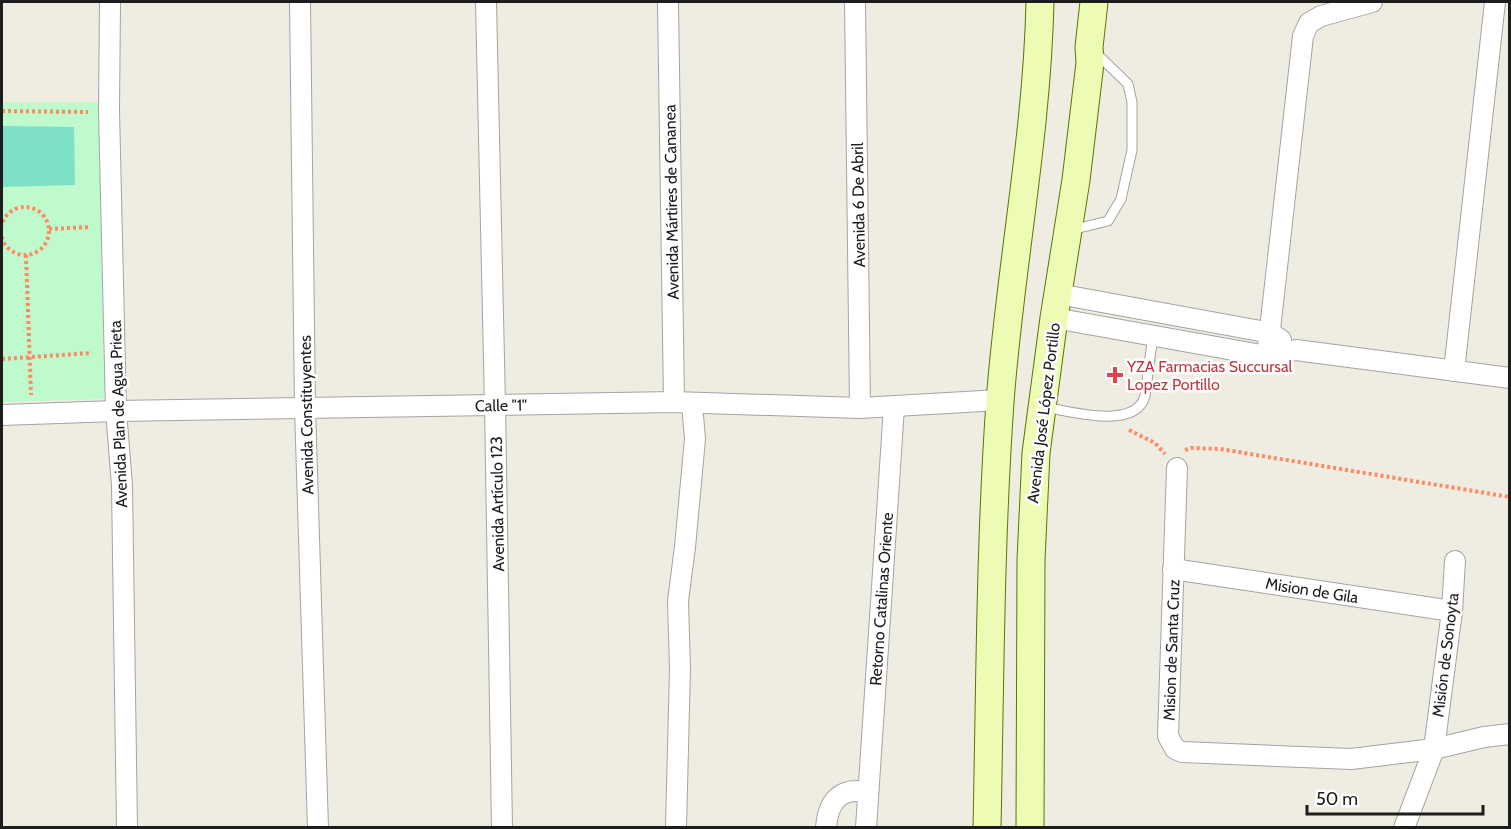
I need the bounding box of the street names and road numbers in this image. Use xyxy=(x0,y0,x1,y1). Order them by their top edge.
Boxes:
street label: Avenida Mártires de Cananea xyxy=(660,104,683,300)
street label: Avenida 6 De Abril xyxy=(848,142,869,267)
street label: Avenida Plan de Agua Prieta xyxy=(106,320,131,508)
street label: Avenida José López Portillo xyxy=(1023,322,1064,504)
street label: Avenida Constituyentes xyxy=(296,335,317,495)
street label: Calle "1" xyxy=(475,396,527,415)
street label: Avenida Artículo 123 xyxy=(487,436,508,572)
street label: Retorno Catalinas Oriente xyxy=(866,512,897,686)
street label: Mision de Gila xyxy=(1264,574,1360,607)
street label: Mision de Santa Cruz xyxy=(1160,579,1183,721)
street label: Misión de Sonoyta xyxy=(1428,591,1463,718)

